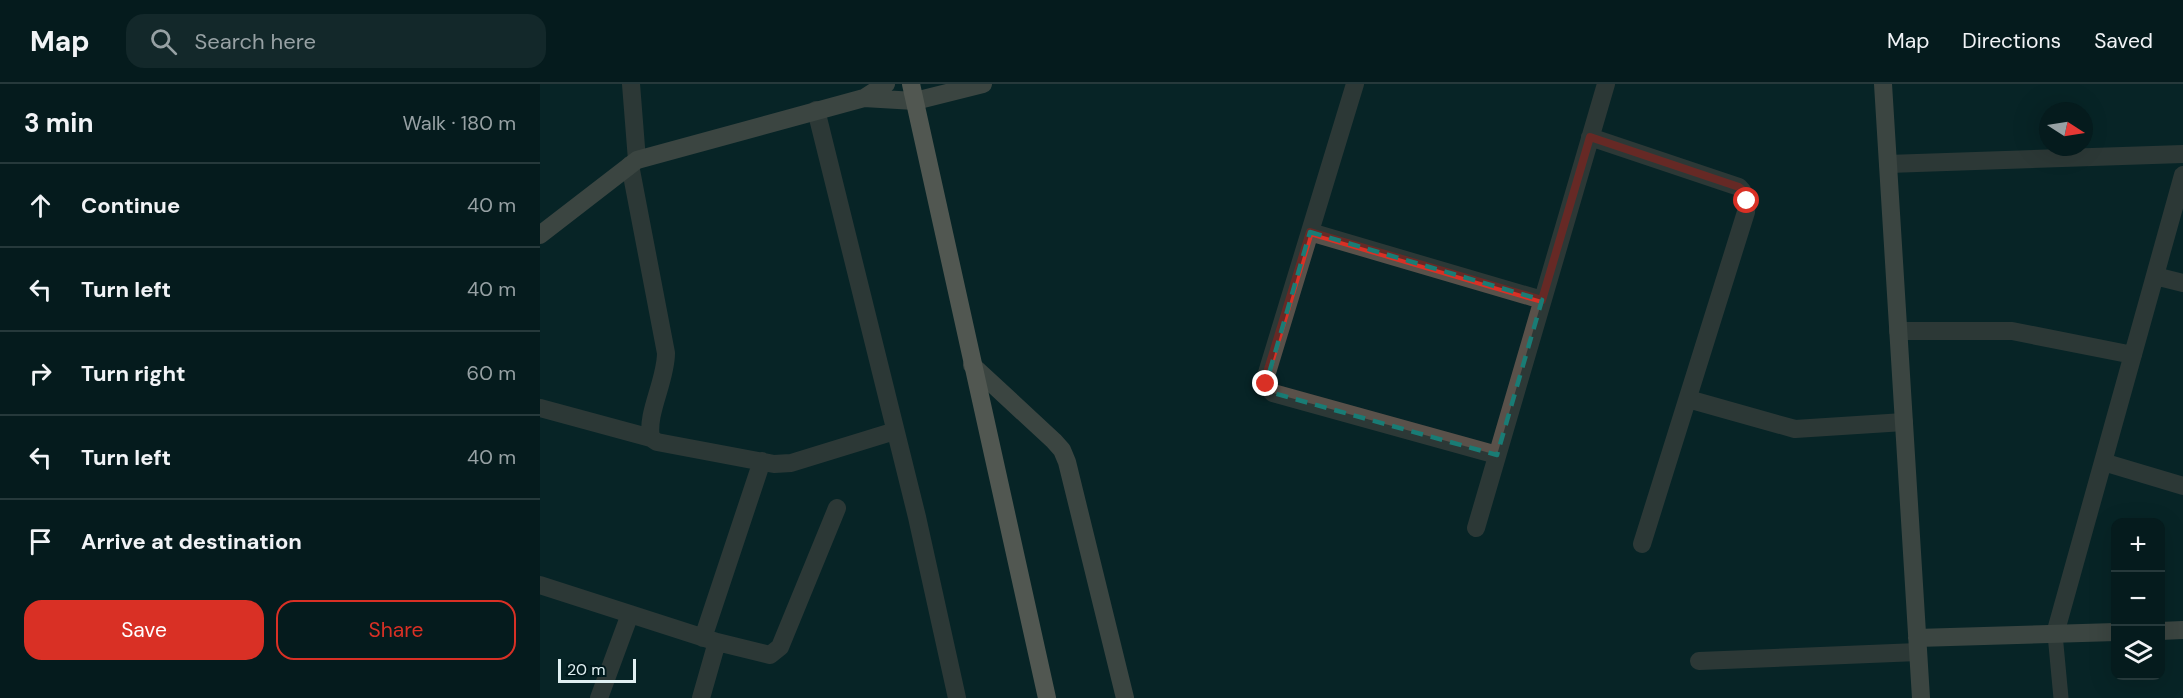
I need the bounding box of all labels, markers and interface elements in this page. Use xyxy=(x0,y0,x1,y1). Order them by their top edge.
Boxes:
search box xyxy=(126,14,546,68)
text: Map xyxy=(30,23,90,60)
icon: search xyxy=(147,25,180,58)
text: Search here xyxy=(195,27,316,56)
text: Map xyxy=(1887,27,1929,55)
text: Directions xyxy=(1962,27,2061,55)
text: Saved xyxy=(2094,27,2153,55)
north arrow xyxy=(2039,102,2093,156)
text: 3 min xyxy=(24,106,93,140)
text: Walk · 180 m xyxy=(402,110,516,136)
route start xyxy=(1733,187,1759,213)
icon: ahead xyxy=(24,189,57,222)
text: Continue xyxy=(81,191,180,220)
text: 40 m xyxy=(467,192,516,218)
icon: left xyxy=(24,273,57,306)
text: Turn left xyxy=(81,275,171,304)
text: 40 m xyxy=(467,276,516,302)
icon: right xyxy=(24,357,57,390)
text: Turn right xyxy=(81,359,186,388)
text: 60 m xyxy=(467,360,516,386)
route end xyxy=(1252,370,1278,396)
icon: left xyxy=(24,441,57,474)
text: Turn left xyxy=(81,443,171,472)
text: 40 m xyxy=(467,444,516,470)
map controls xyxy=(2111,518,2165,680)
button: + xyxy=(2111,518,2165,572)
icon: arrive xyxy=(24,525,57,558)
text: Arrive at destination xyxy=(81,527,302,556)
button: − xyxy=(2111,572,2165,626)
button: Save xyxy=(24,600,264,660)
button: Share xyxy=(276,600,516,660)
button: layers xyxy=(2111,626,2165,680)
scale bar xyxy=(558,656,636,684)
text: 20 m xyxy=(567,659,606,680)

